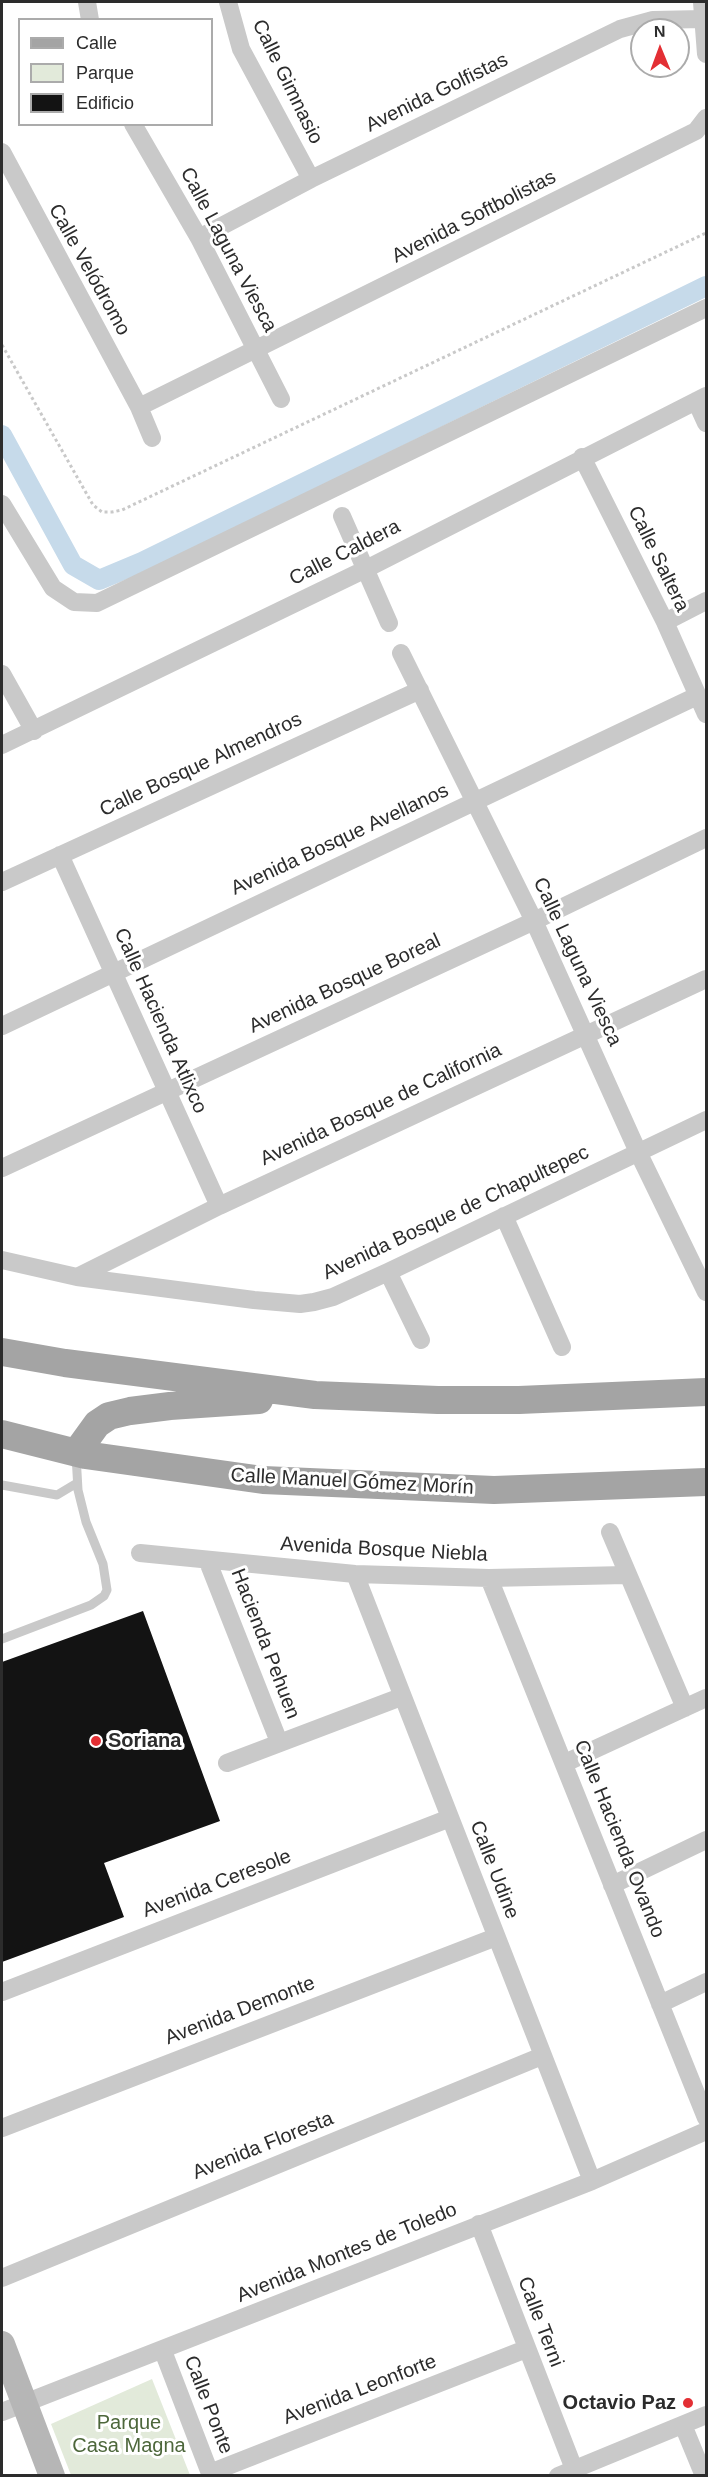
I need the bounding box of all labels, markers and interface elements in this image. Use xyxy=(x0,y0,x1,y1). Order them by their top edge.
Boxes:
street label: Calle Gimnasio xyxy=(246,16,328,148)
legend xyxy=(18,18,213,126)
north arrow xyxy=(630,18,690,78)
text: N xyxy=(654,23,666,40)
text: Calle xyxy=(76,33,117,53)
street label: Avenida Golfistas xyxy=(362,48,512,138)
text: Parque xyxy=(76,63,134,83)
text: Edificio xyxy=(76,93,134,113)
street label: Calle Laguna Viesca xyxy=(174,164,282,336)
street label: Avenida Softbolistas xyxy=(388,165,560,269)
street label: Calle Velódromo xyxy=(43,200,135,340)
street label: Calle Saltera xyxy=(622,502,694,616)
street label: Calle Caldera xyxy=(286,515,404,591)
street label: Calle Bosque Almendros xyxy=(96,708,306,822)
street label: Avenida Bosque Avellanos xyxy=(227,779,453,901)
street label: Calle Laguna Viesca xyxy=(527,874,627,1050)
street label: Calle Hacienda Atlixco xyxy=(108,925,212,1117)
street label: Avenida Bosque Boreal xyxy=(245,929,445,1039)
street label: Avenida Bosque de California xyxy=(257,1039,505,1171)
street label: Avenida Bosque de Chapultepec xyxy=(319,1141,593,1285)
street label: Calle Manuel Gómez Morín xyxy=(230,1464,474,1500)
street label: Avenida Bosque Niebla xyxy=(280,1533,488,1567)
street label: Hacienda Pehuen xyxy=(225,1565,305,1723)
place label: Soriana xyxy=(108,1729,181,1753)
marker: Soriana xyxy=(89,1734,103,1748)
street label: Calle Hacienda Ovando xyxy=(568,1737,670,1941)
street label: Calle Udine xyxy=(464,1817,524,1923)
street label: Avenida Ceresole xyxy=(139,1845,295,1923)
street label: Avenida Demonte xyxy=(162,1971,318,2051)
street label: Avenida Floresta xyxy=(189,2107,337,2185)
street label: Avenida Montes de Toledo xyxy=(233,2198,461,2308)
street label: Calle Terni xyxy=(512,2274,568,2370)
street label: Avenida Leonforte xyxy=(280,2350,440,2430)
street label: Calle Ponte xyxy=(178,2352,238,2458)
place label: Octavio Paz xyxy=(563,2391,676,2415)
marker: Octavio Paz xyxy=(681,2396,695,2410)
park label: Parque Casa Magna xyxy=(72,2411,186,2458)

